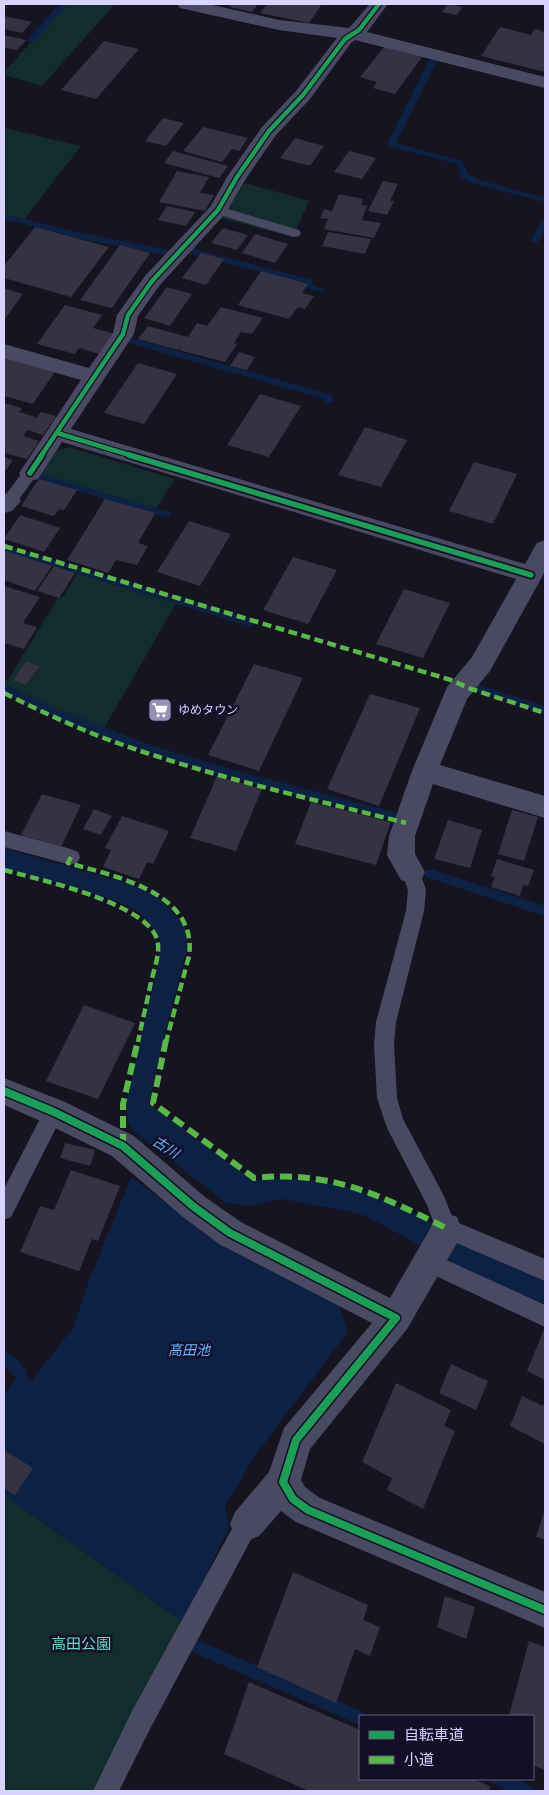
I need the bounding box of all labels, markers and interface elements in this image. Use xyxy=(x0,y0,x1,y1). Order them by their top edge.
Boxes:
supermarket icon: ゆめタウン xyxy=(147,697,173,723)
place label: ゆめタウン xyxy=(178,703,238,717)
water label: 古川 xyxy=(150,1133,184,1162)
water label: 高田池 xyxy=(168,1342,212,1358)
park label: 高田公園 xyxy=(51,1635,111,1652)
legend xyxy=(359,1715,534,1780)
text: 自転車道 xyxy=(404,1726,464,1743)
text: 小道 xyxy=(404,1751,434,1768)

